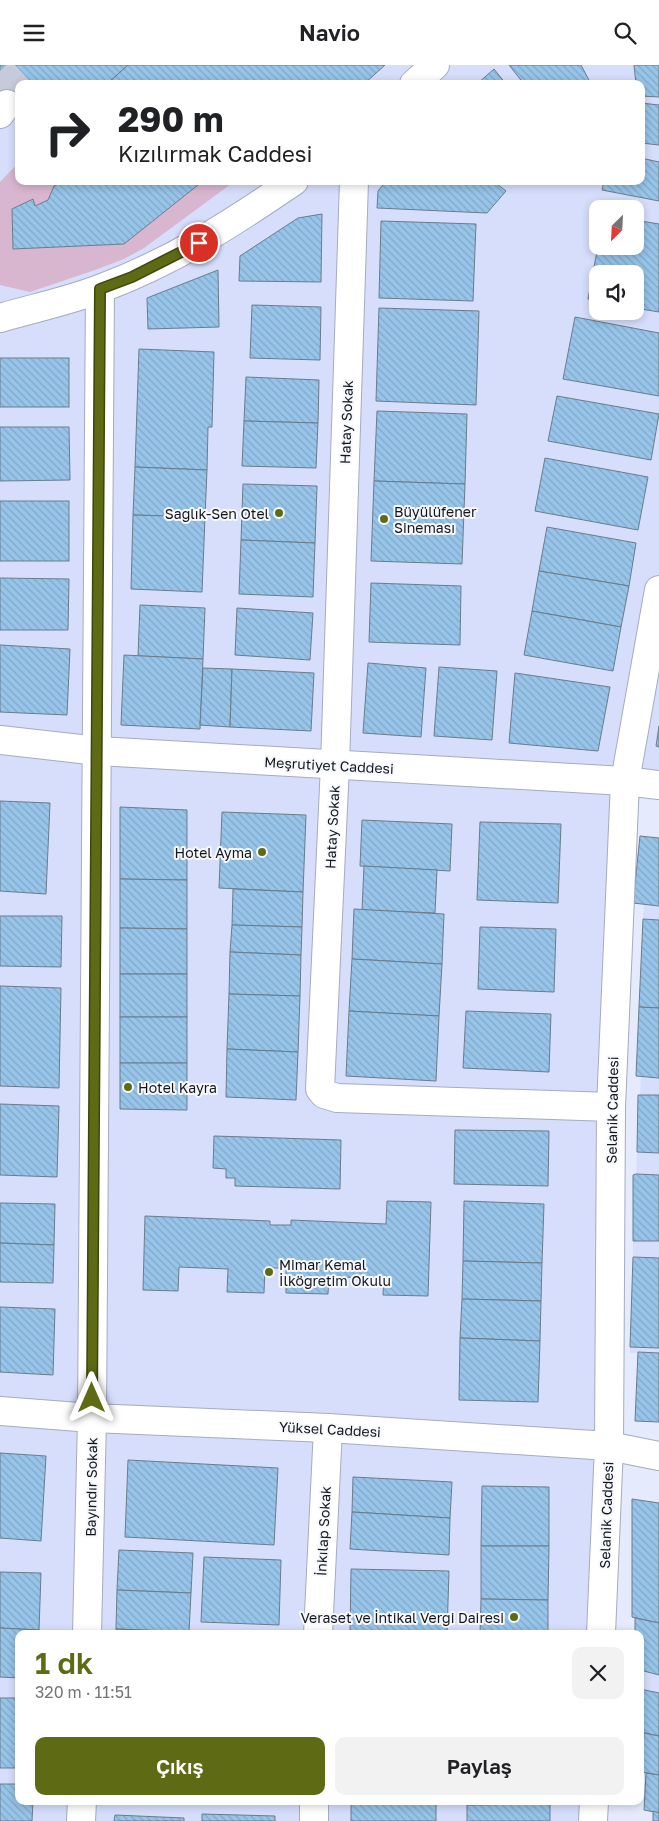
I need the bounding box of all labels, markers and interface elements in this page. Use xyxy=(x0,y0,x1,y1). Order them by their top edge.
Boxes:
icon: menu xyxy=(20,19,48,47)
text: Navio xyxy=(299,19,360,46)
icon: search xyxy=(611,19,639,47)
text: 290 m xyxy=(118,98,224,140)
icon: right xyxy=(35,100,100,165)
text: Kızılırmak Caddesi xyxy=(118,140,312,167)
north arrow xyxy=(589,200,644,255)
map controls xyxy=(589,200,644,320)
pin xyxy=(178,222,220,264)
icon: arrive xyxy=(185,229,213,257)
button: sound xyxy=(589,265,644,320)
street label: Hatay Sokak xyxy=(336,380,356,464)
place label: Büyülüfener Sineması xyxy=(394,503,477,536)
place label: Sağlık-Sen Otel xyxy=(165,505,269,522)
marker: Sağlık-Sen Otel xyxy=(273,507,285,519)
marker: Büyülüfener Sineması xyxy=(378,513,390,525)
street label: Meşrutiyet Caddesi xyxy=(264,753,394,777)
street label: Hatay Sokak xyxy=(321,785,343,869)
place label: Hotel Ayma xyxy=(175,844,252,861)
marker: Hotel Ayma xyxy=(256,846,268,858)
street label: Selanik Caddesi xyxy=(603,1056,621,1164)
place label: Hotel Kayra xyxy=(138,1079,217,1096)
marker: Hotel Kayra xyxy=(122,1081,134,1093)
place label: Mimar Kemal İlköğretim Okulu xyxy=(279,1256,391,1289)
marker: Mimar Kemal İlköğretim Okulu xyxy=(263,1266,275,1278)
position arrow xyxy=(65,1371,117,1423)
street label: Yüksel Caddesi xyxy=(279,1418,381,1440)
street label: Bayındır Sokak xyxy=(82,1437,100,1537)
street label: Selanik Caddesi xyxy=(596,1461,616,1569)
street label: İnkılap Sokak xyxy=(312,1485,334,1576)
place label: Veraset ve İntikal Vergi Dairesi xyxy=(300,1609,504,1626)
marker: Veraset ve İntikal Vergi Dairesi xyxy=(508,1611,520,1623)
text: 1 dk xyxy=(35,1645,93,1681)
button: close xyxy=(572,1647,624,1699)
text: 320 m · 11:51 xyxy=(35,1682,132,1702)
button: Çıkış xyxy=(35,1737,325,1795)
button: Paylaş xyxy=(335,1737,624,1795)

